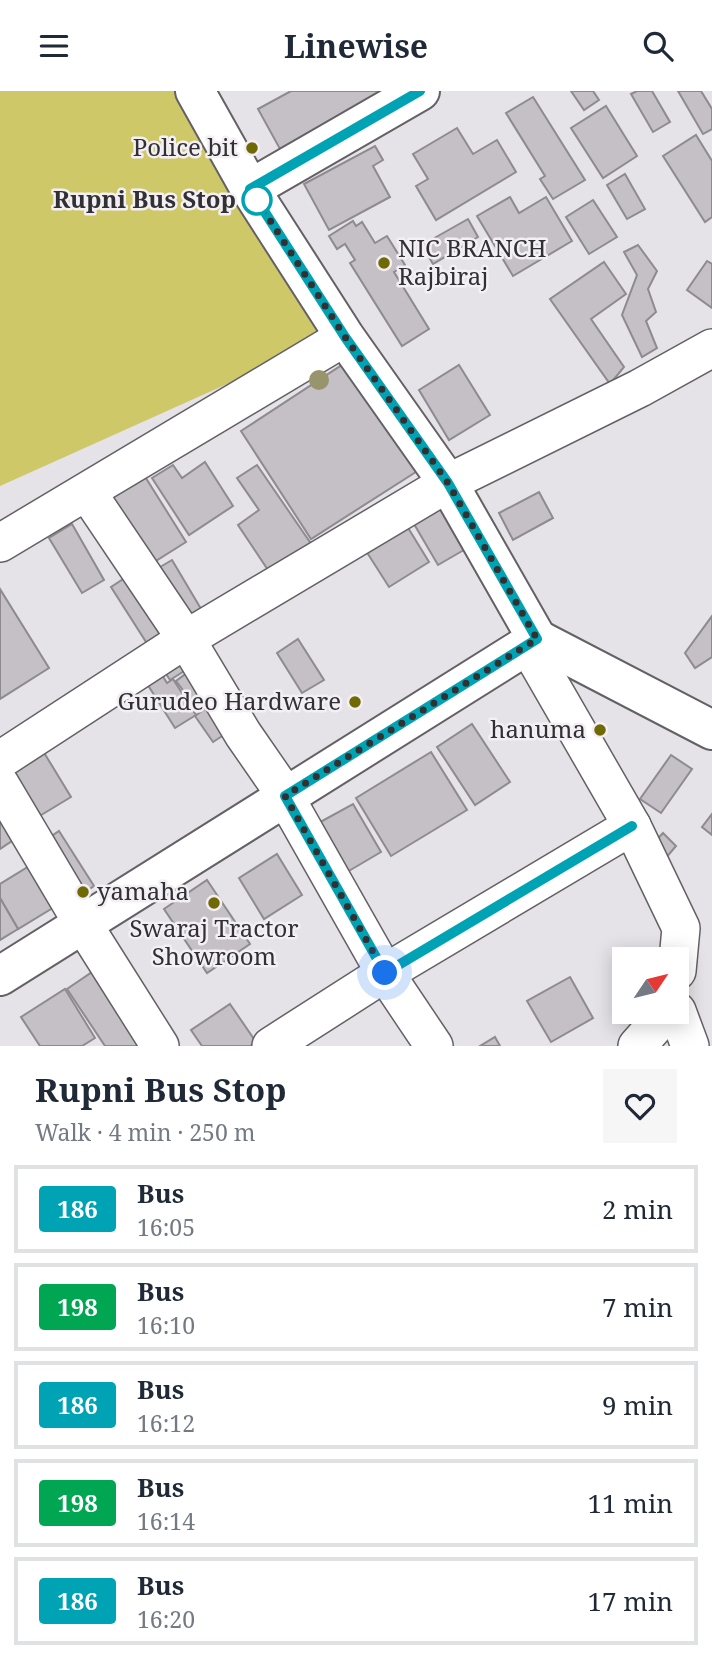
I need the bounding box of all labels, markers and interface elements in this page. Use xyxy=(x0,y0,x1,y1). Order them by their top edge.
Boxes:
text: Linewise xyxy=(284,24,428,67)
icon: menu xyxy=(35,27,73,65)
icon: search xyxy=(639,27,677,65)
place label: Police bit xyxy=(133,130,238,163)
marker: Police bit xyxy=(244,140,260,156)
place label: Rupni Bus Stop xyxy=(53,182,236,215)
marker: Rupni Bus Stop xyxy=(242,185,272,215)
place label: NIC BRANCH Rajbiraj xyxy=(398,231,547,292)
marker: NIC BRANCH Rajbiraj xyxy=(376,255,392,271)
place label: Gurudeo Hardware xyxy=(117,684,341,717)
marker: Gurudeo Hardware xyxy=(347,694,363,710)
place label: hanuma xyxy=(490,712,586,745)
marker: hanuma xyxy=(592,722,608,738)
place label: yamaha xyxy=(97,874,189,907)
marker: yamaha xyxy=(75,884,91,900)
marker: Swaraj Tractor Showroom xyxy=(206,895,222,911)
place label: Swaraj Tractor Showroom xyxy=(129,911,299,972)
north arrow xyxy=(612,947,690,1024)
map controls xyxy=(612,947,689,1024)
your location xyxy=(367,955,402,990)
text: Rupni Bus Stop xyxy=(35,1067,287,1112)
button: heart xyxy=(603,1069,677,1143)
text: Walk · 4 min · 250 m xyxy=(35,1116,255,1148)
text: Bus xyxy=(137,1175,184,1211)
text: 2 min xyxy=(602,1191,673,1227)
text: 186 xyxy=(57,1192,98,1225)
text: 16:05 xyxy=(137,1211,195,1243)
text: Bus xyxy=(137,1273,184,1309)
text: 7 min xyxy=(602,1289,673,1325)
text: 198 xyxy=(57,1290,98,1323)
text: 16:10 xyxy=(137,1309,195,1341)
text: Bus xyxy=(137,1371,184,1407)
text: 9 min xyxy=(602,1387,673,1423)
text: 186 xyxy=(57,1388,98,1421)
text: 16:12 xyxy=(137,1407,195,1439)
text: Bus xyxy=(137,1469,184,1505)
text: 11 min xyxy=(588,1485,673,1521)
text: 198 xyxy=(57,1486,98,1519)
text: 16:14 xyxy=(137,1505,195,1537)
text: Bus xyxy=(137,1567,184,1603)
text: 17 min xyxy=(588,1583,673,1619)
text: 186 xyxy=(57,1584,98,1617)
text: 16:20 xyxy=(137,1603,195,1635)

